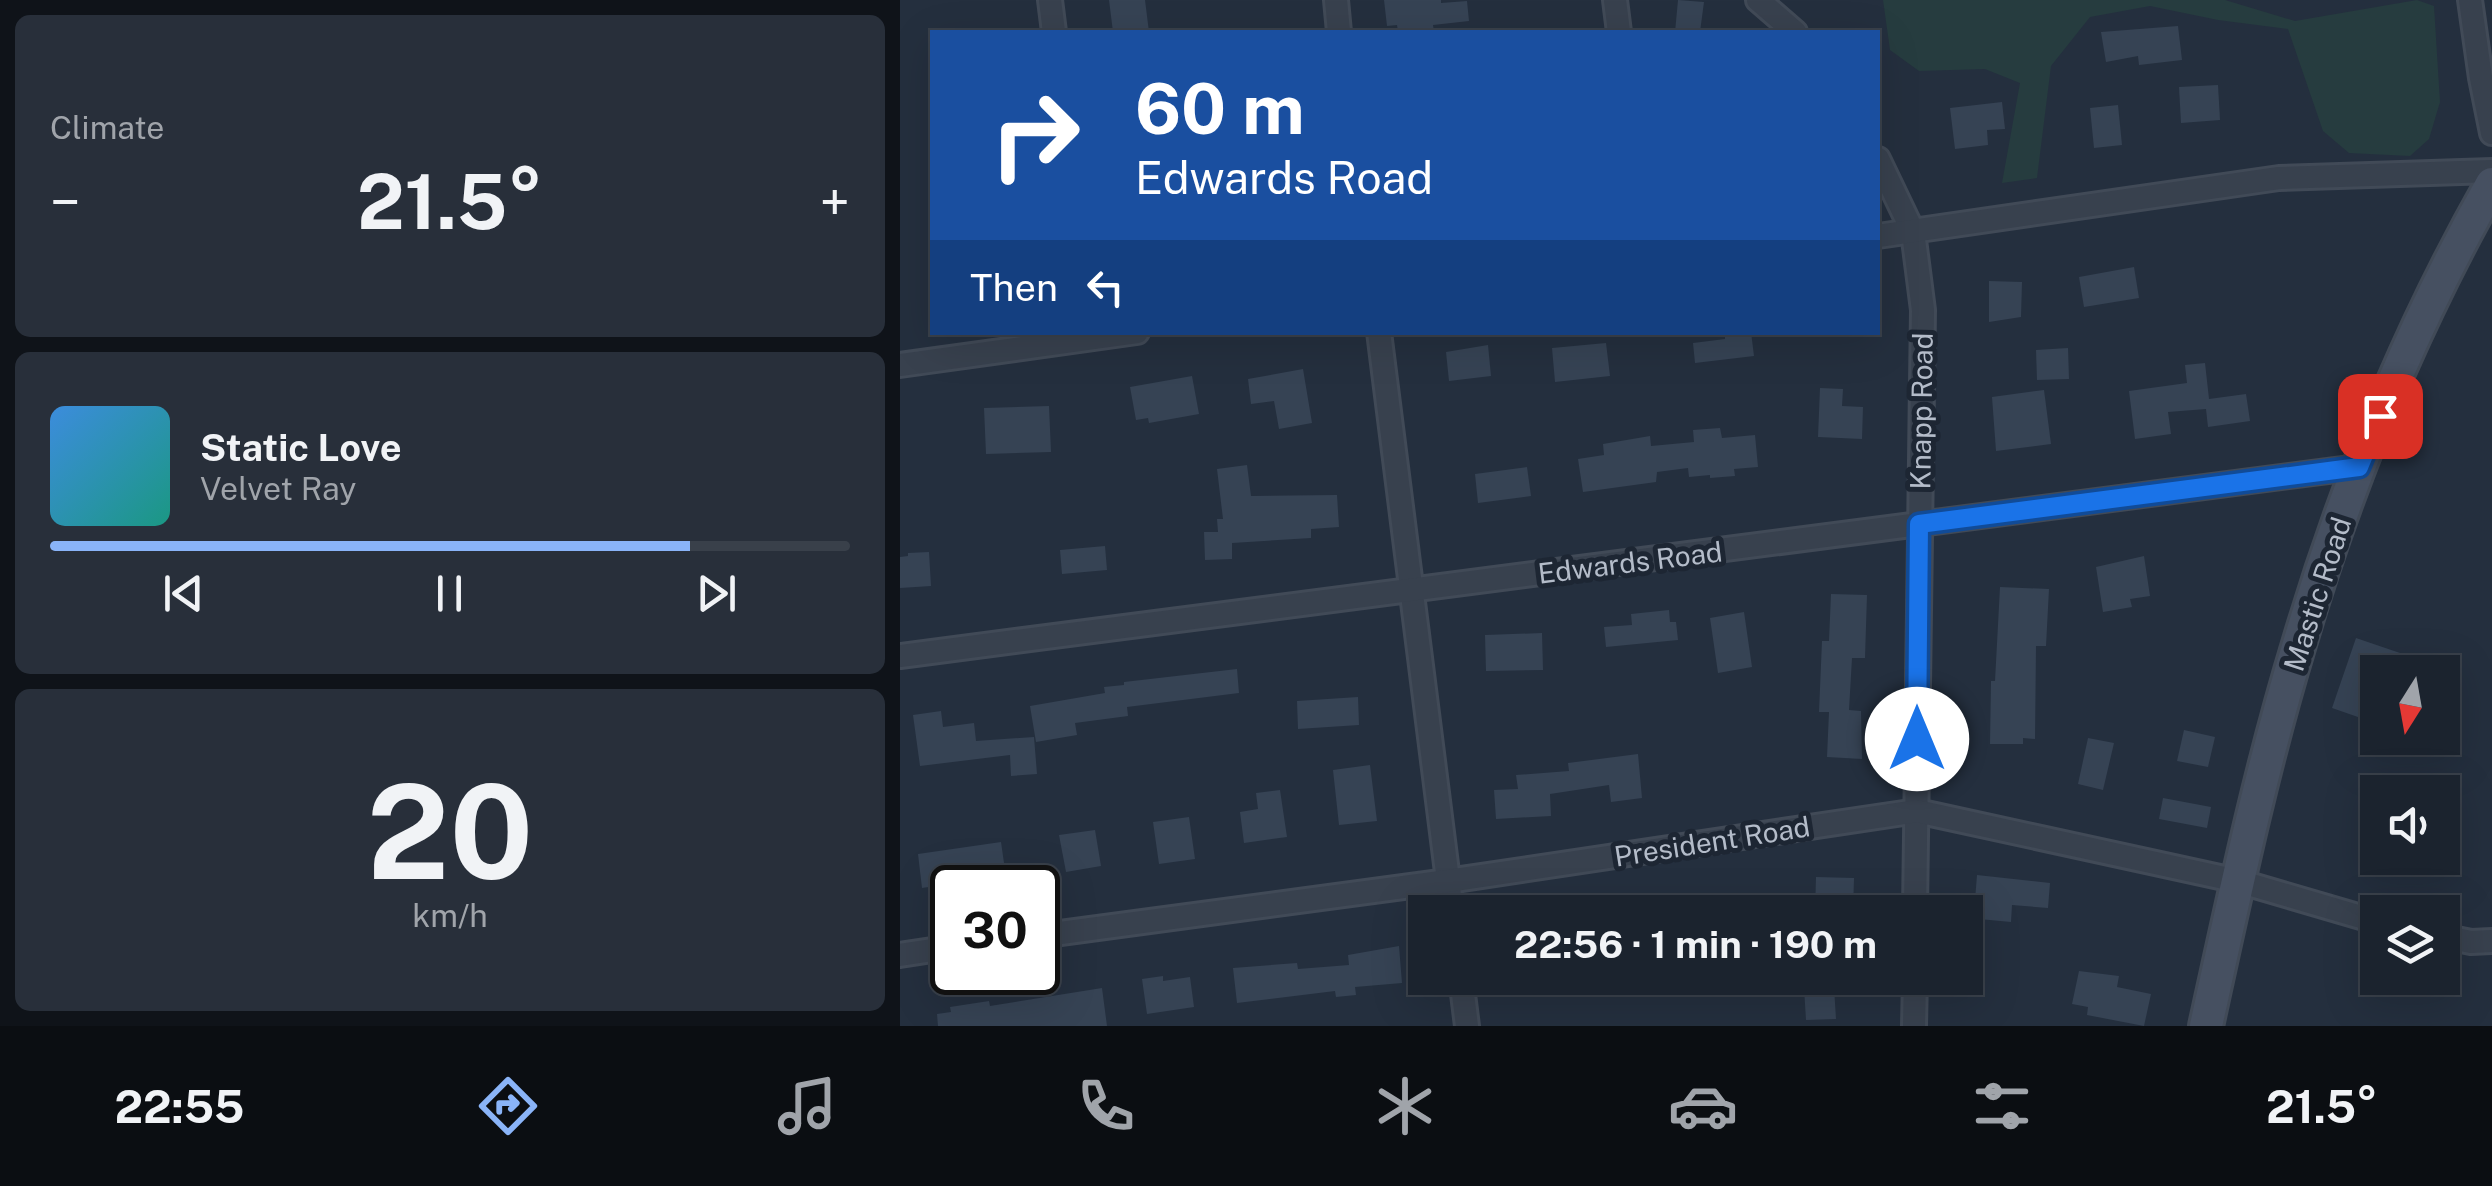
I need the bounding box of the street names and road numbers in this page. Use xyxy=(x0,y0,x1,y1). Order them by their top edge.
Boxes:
street label: Knapp Road xyxy=(1903,332,1939,490)
street label: Mastic Road xyxy=(2277,513,2357,675)
street label: Edwards Road xyxy=(1536,534,1724,590)
street label: President Road xyxy=(1612,809,1812,873)

